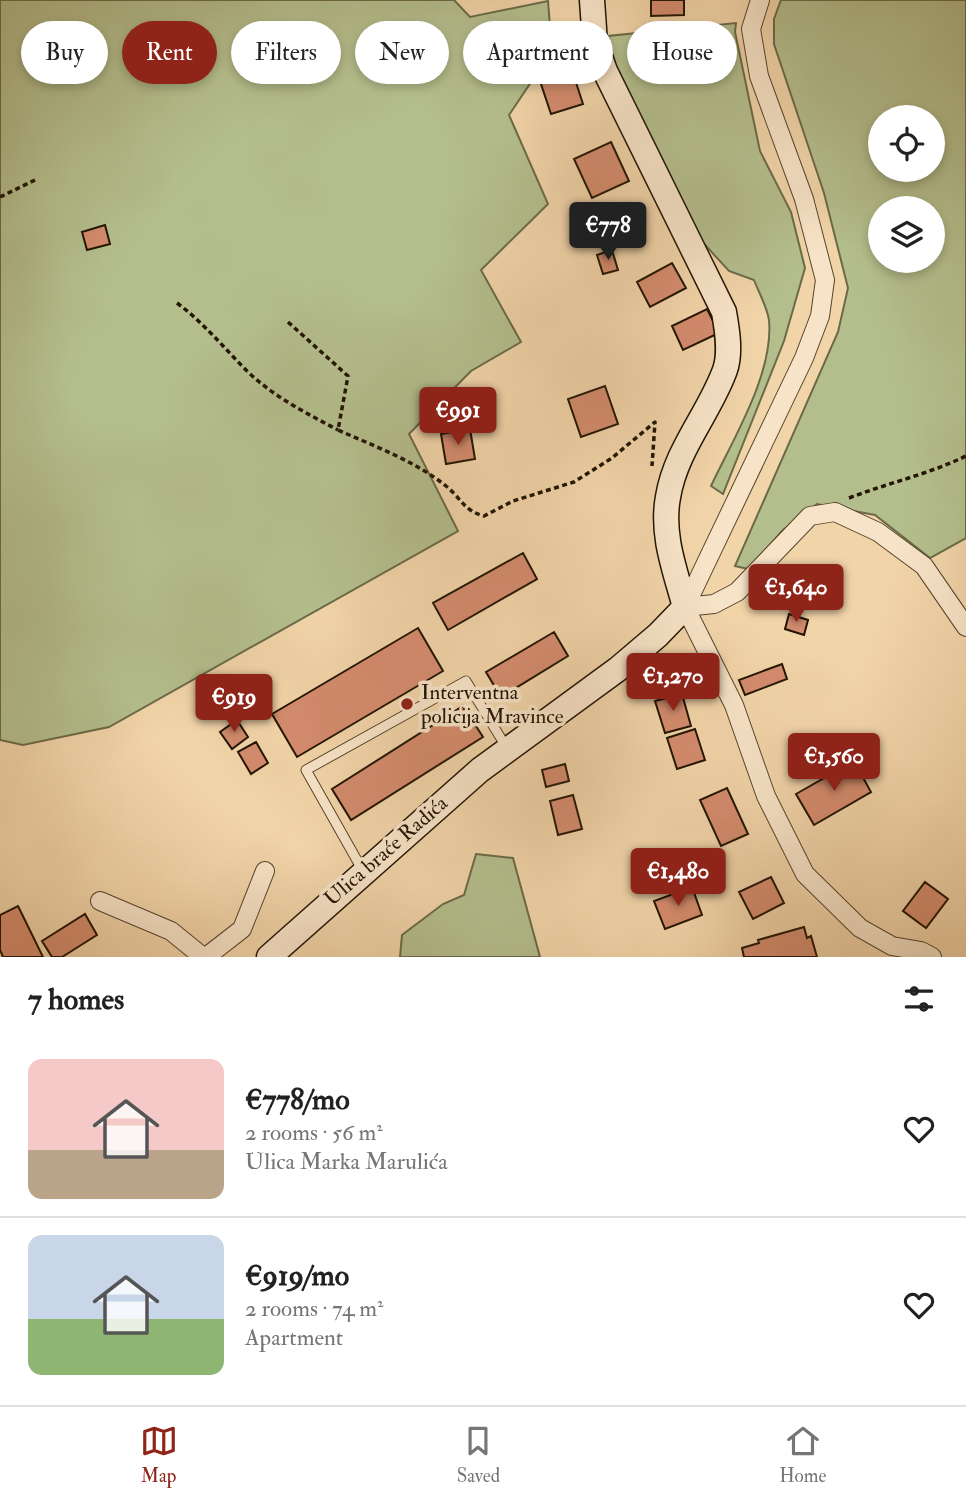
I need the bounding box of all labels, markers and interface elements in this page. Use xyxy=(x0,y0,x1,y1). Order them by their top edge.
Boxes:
chip: Buy xyxy=(21,21,108,84)
chip: Rent xyxy=(122,21,217,84)
chip: Filters xyxy=(231,21,341,84)
chip: New xyxy=(355,21,449,84)
chip: Apartment xyxy=(463,21,613,84)
chip: House xyxy=(627,21,737,84)
map controls xyxy=(868,105,945,273)
button: locate xyxy=(868,105,945,182)
button: layers xyxy=(868,196,945,273)
pin: €778 xyxy=(567,202,649,262)
text: €778 xyxy=(585,210,631,239)
pin: €991 xyxy=(417,388,499,447)
text: €991 xyxy=(435,395,481,424)
pin: €1,640 xyxy=(739,564,853,624)
text: €1,640 xyxy=(765,572,827,601)
pin: €1,270 xyxy=(616,654,730,713)
text: €1,270 xyxy=(642,661,704,690)
pin: €919 xyxy=(193,674,275,734)
place label: Interventna policija Mravince xyxy=(420,679,564,730)
text: €919 xyxy=(211,682,257,711)
marker: Interventna policija Mravince xyxy=(399,696,415,712)
pin: €1,560 xyxy=(777,734,891,793)
text: €1,560 xyxy=(804,741,864,770)
street label: Ulica braće Radića xyxy=(319,790,454,912)
pin: €1,480 xyxy=(621,848,735,908)
text: €1,480 xyxy=(647,856,709,885)
icon: filters xyxy=(900,980,938,1018)
text: 7 homes xyxy=(28,981,124,1018)
text: €778/mo xyxy=(245,1081,350,1118)
icon: home xyxy=(84,1087,168,1171)
icon: heart xyxy=(900,1110,938,1148)
text: 2 rooms · 56 m² xyxy=(245,1118,383,1147)
text: Ulica Marka Marulića xyxy=(245,1147,448,1176)
text: €919/mo xyxy=(245,1257,349,1294)
icon: home xyxy=(84,1263,168,1347)
icon: heart xyxy=(900,1286,938,1324)
text: 2 rooms · 74 m² xyxy=(245,1294,384,1323)
text: Apartment xyxy=(245,1323,343,1352)
tab: Map xyxy=(140,1422,178,1488)
tab: Saved xyxy=(457,1422,500,1488)
tab: Home xyxy=(779,1422,826,1488)

